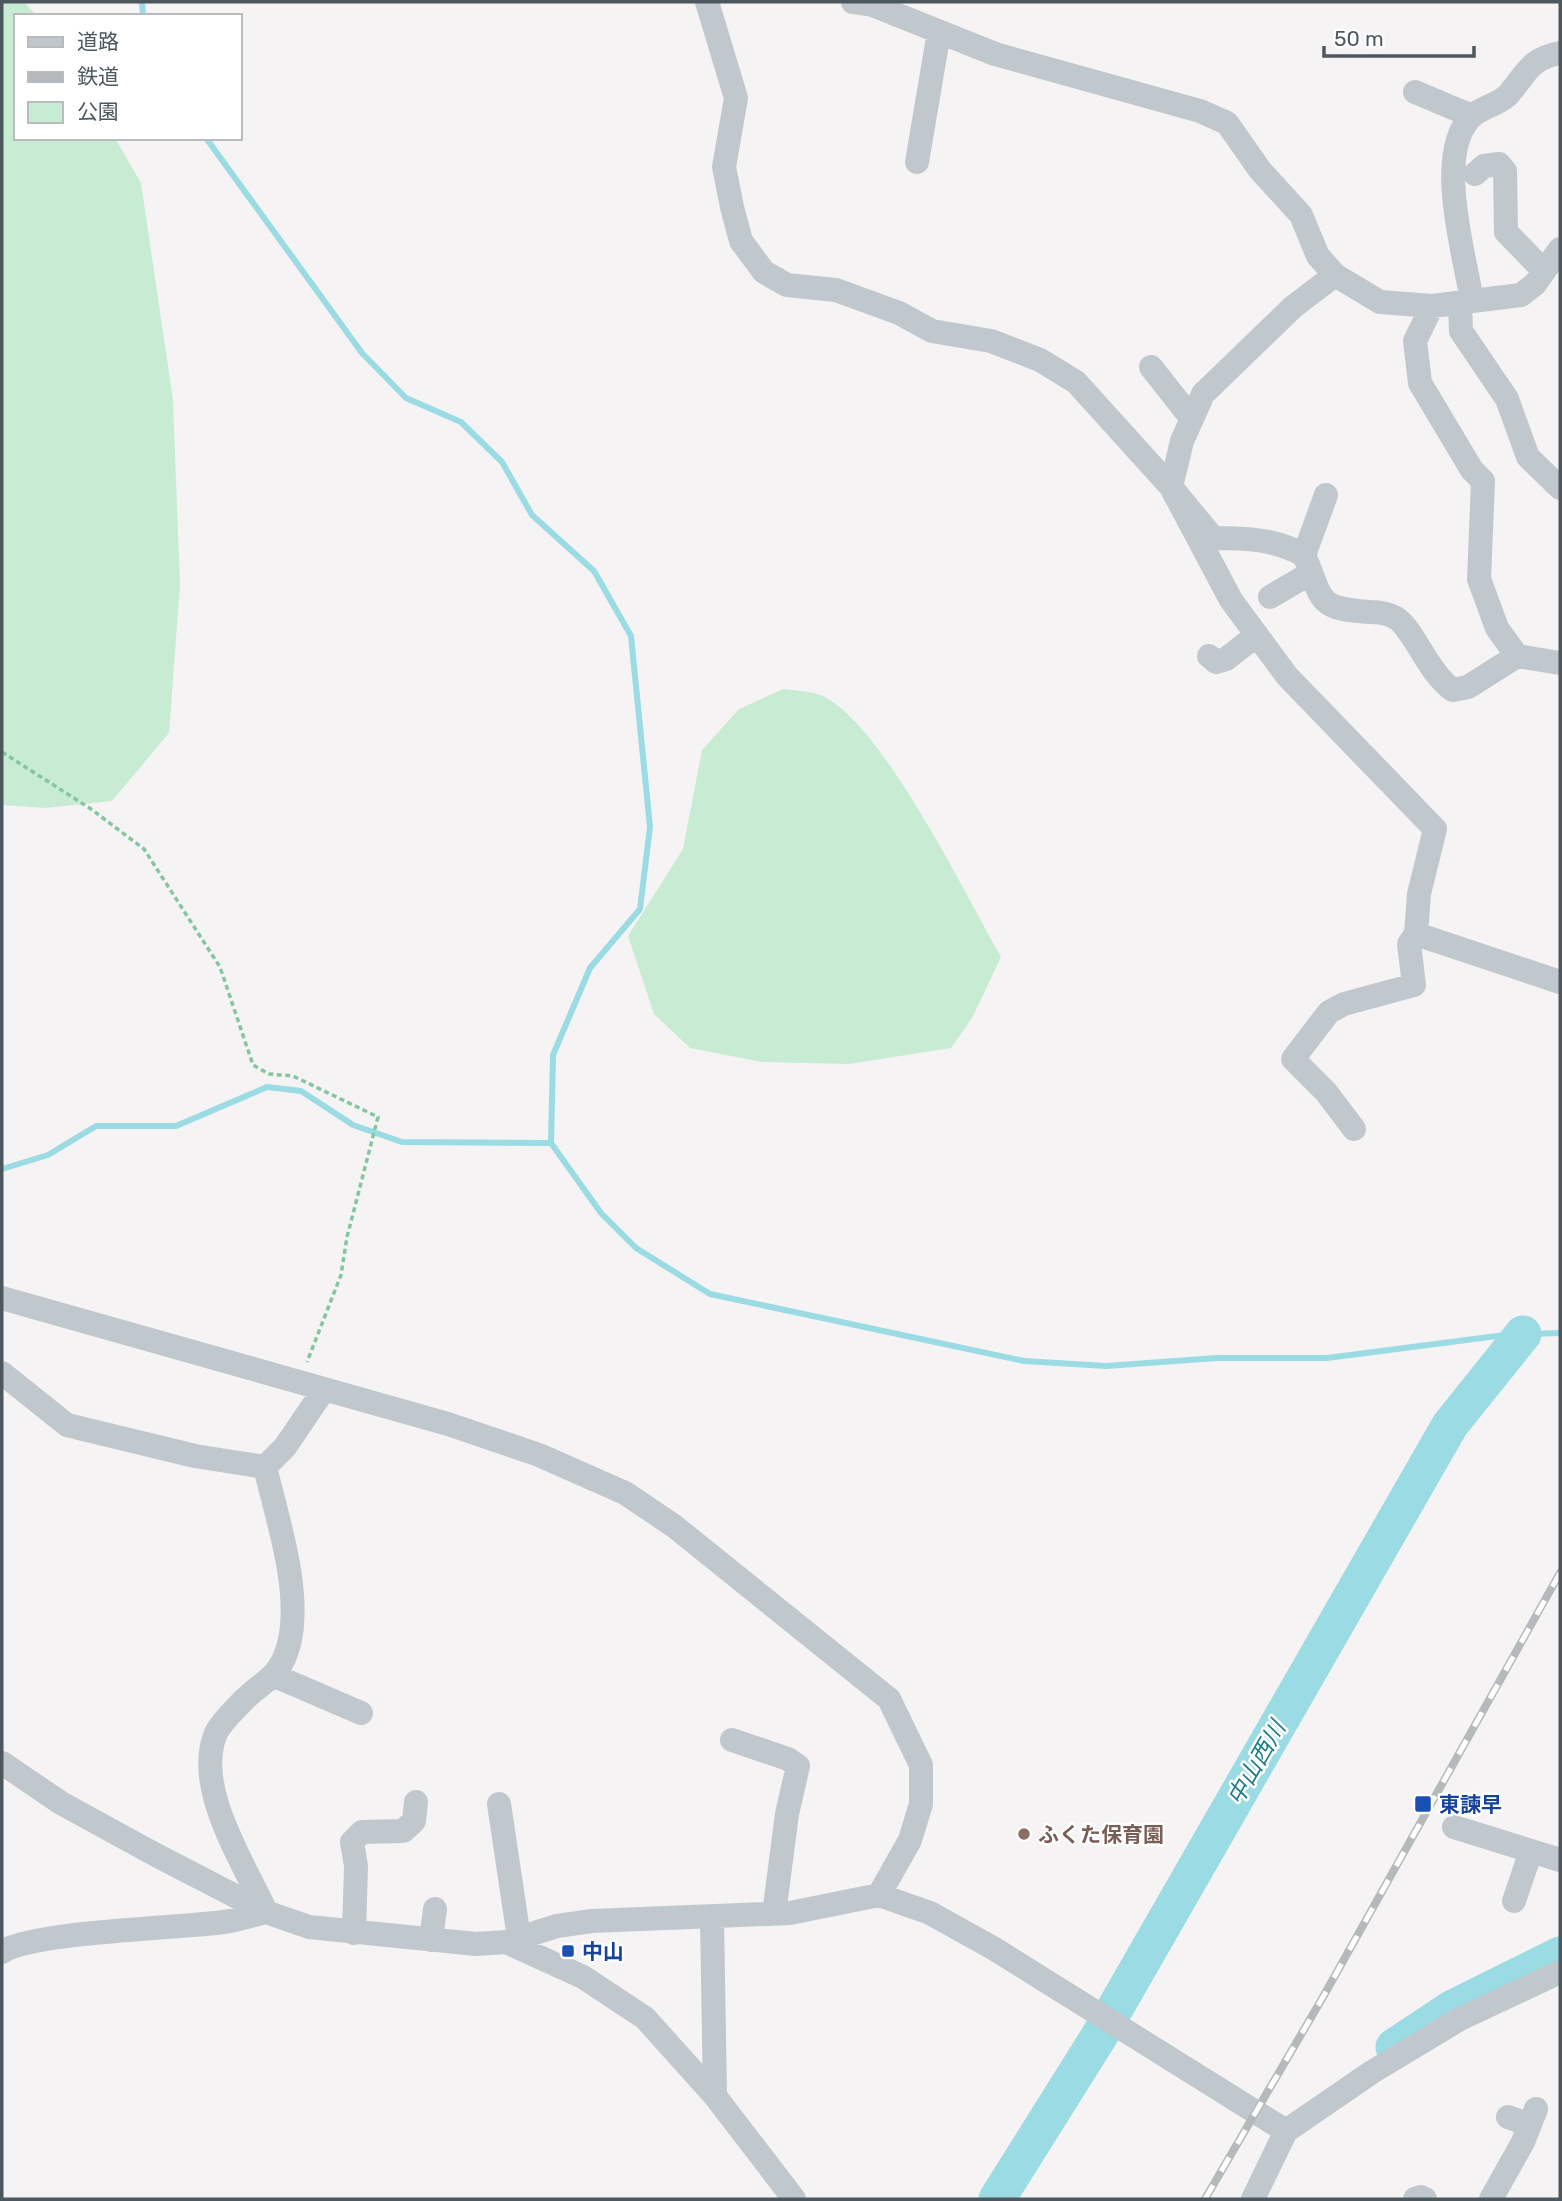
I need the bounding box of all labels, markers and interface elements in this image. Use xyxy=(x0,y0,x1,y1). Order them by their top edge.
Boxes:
legend xyxy=(14,14,242,140)
scale bar xyxy=(1324,14,1474,58)
text: 50 m xyxy=(1334,26,1384,51)
text: 道路 xyxy=(77,29,119,54)
text: 鉄道 xyxy=(77,64,119,89)
text: 公園 xyxy=(77,99,119,124)
water label: 中山西川 xyxy=(1221,1714,1293,1810)
place label: 東諫早 xyxy=(1439,1792,1502,1817)
marker: 東諫早 xyxy=(1413,1794,1433,1814)
place label: ふくた保育園 xyxy=(1038,1822,1164,1847)
marker: ふくた保育園 xyxy=(1016,1826,1032,1842)
place label: 中山 xyxy=(582,1939,624,1964)
marker: 中山 xyxy=(560,1943,576,1959)

